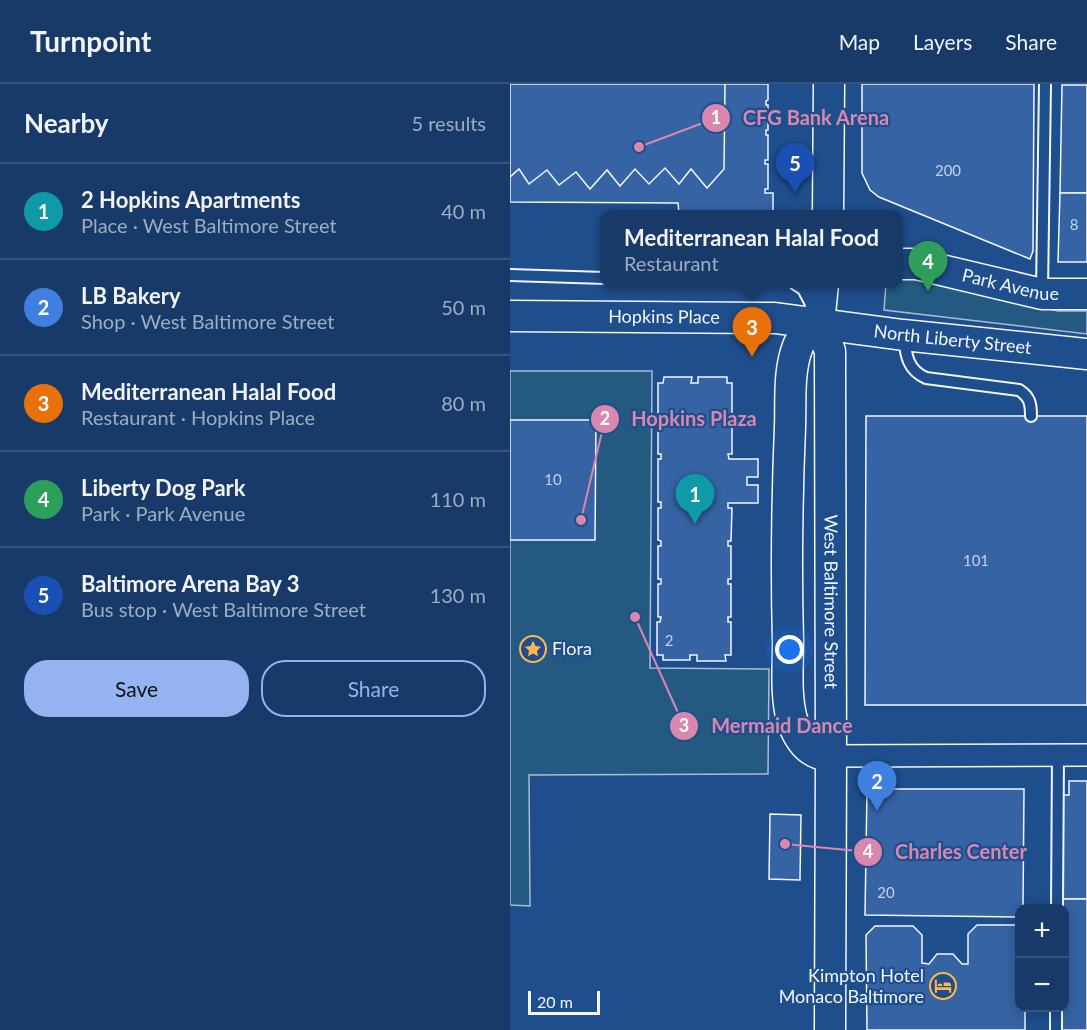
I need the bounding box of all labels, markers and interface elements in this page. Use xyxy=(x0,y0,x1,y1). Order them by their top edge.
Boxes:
text: Turnpoint xyxy=(30,24,151,58)
text: Map xyxy=(839,29,880,54)
text: Layers xyxy=(913,29,972,54)
text: Share xyxy=(1005,29,1057,54)
callout: CFG Bank Arena xyxy=(701,99,902,137)
text: CFG Bank Arena xyxy=(743,105,889,129)
text: 1 xyxy=(711,106,721,128)
text: Nearby xyxy=(24,107,109,139)
text: 5 results xyxy=(411,111,486,135)
pin: 5 xyxy=(776,144,814,193)
house number: 200 xyxy=(935,161,961,179)
text: 2 Hopkins Apartments xyxy=(81,186,300,213)
text: 1 xyxy=(38,199,49,223)
text: 40 m xyxy=(441,199,486,223)
popup xyxy=(600,210,903,288)
text: Place · West Baltimore Street xyxy=(81,213,337,237)
house number: 8 xyxy=(1070,215,1078,233)
text: Mediterranean Halal Food xyxy=(624,224,879,251)
pin: 4 xyxy=(908,242,948,291)
text: Restaurant xyxy=(624,251,719,275)
street label: Park Avenue xyxy=(960,263,1059,304)
text: LB Bakery xyxy=(81,282,180,309)
text: 2 xyxy=(38,295,49,319)
text: 50 m xyxy=(441,295,486,319)
street label: Hopkins Place xyxy=(608,305,720,328)
pin: 3 xyxy=(732,308,772,357)
text: Shop · West Baltimore Street xyxy=(81,309,334,333)
street label: North Liberty Street xyxy=(873,319,1033,358)
text: Mediterranean Halal Food xyxy=(81,378,336,405)
text: 3 xyxy=(38,391,49,415)
text: 80 m xyxy=(441,391,486,415)
callout: Hopkins Plaza xyxy=(590,400,769,438)
text: Restaurant · Hopkins Place xyxy=(81,405,315,429)
text: Hopkins Plaza xyxy=(631,406,757,430)
text: 2 xyxy=(600,407,610,429)
house number: 10 xyxy=(544,470,562,488)
text: Liberty Dog Park xyxy=(81,474,246,501)
pin: 1 xyxy=(676,474,714,524)
text: 4 xyxy=(38,487,49,511)
text: 110 m xyxy=(430,487,486,511)
text: Park · Park Avenue xyxy=(81,501,245,525)
street label: West Baltimore Street xyxy=(820,514,843,690)
house number: 101 xyxy=(963,551,989,569)
text: Baltimore Arena Bay 3 xyxy=(81,570,300,597)
text: 5 xyxy=(38,583,49,607)
text: 130 m xyxy=(430,583,486,607)
text: Bus stop · West Baltimore Street xyxy=(81,597,366,621)
house number: 2 xyxy=(665,631,673,649)
place icon: Flora xyxy=(518,634,548,664)
your location xyxy=(775,635,804,664)
place label: Flora xyxy=(552,637,592,659)
button: Save xyxy=(24,660,249,717)
button: Share xyxy=(261,660,486,717)
callout: Mermaid Dance xyxy=(669,707,864,745)
text: Mermaid Dance xyxy=(711,713,853,737)
text: 3 xyxy=(679,714,689,736)
pin: 2 xyxy=(858,762,896,811)
callout: Charles Center xyxy=(853,833,1039,871)
text: Charles Center xyxy=(895,839,1027,863)
text: 4 xyxy=(863,840,873,862)
house number: 20 xyxy=(877,883,895,901)
map controls xyxy=(1015,904,1069,1012)
button: + xyxy=(1015,904,1069,958)
button: − xyxy=(1015,958,1069,1012)
place label: Kimpton Hotel Monaco Baltimore xyxy=(779,964,924,1007)
hotel icon: Kimpton Hotel Monaco Baltimore xyxy=(928,971,958,1001)
scale bar xyxy=(528,988,600,1016)
text: 20 m xyxy=(537,992,573,1011)

